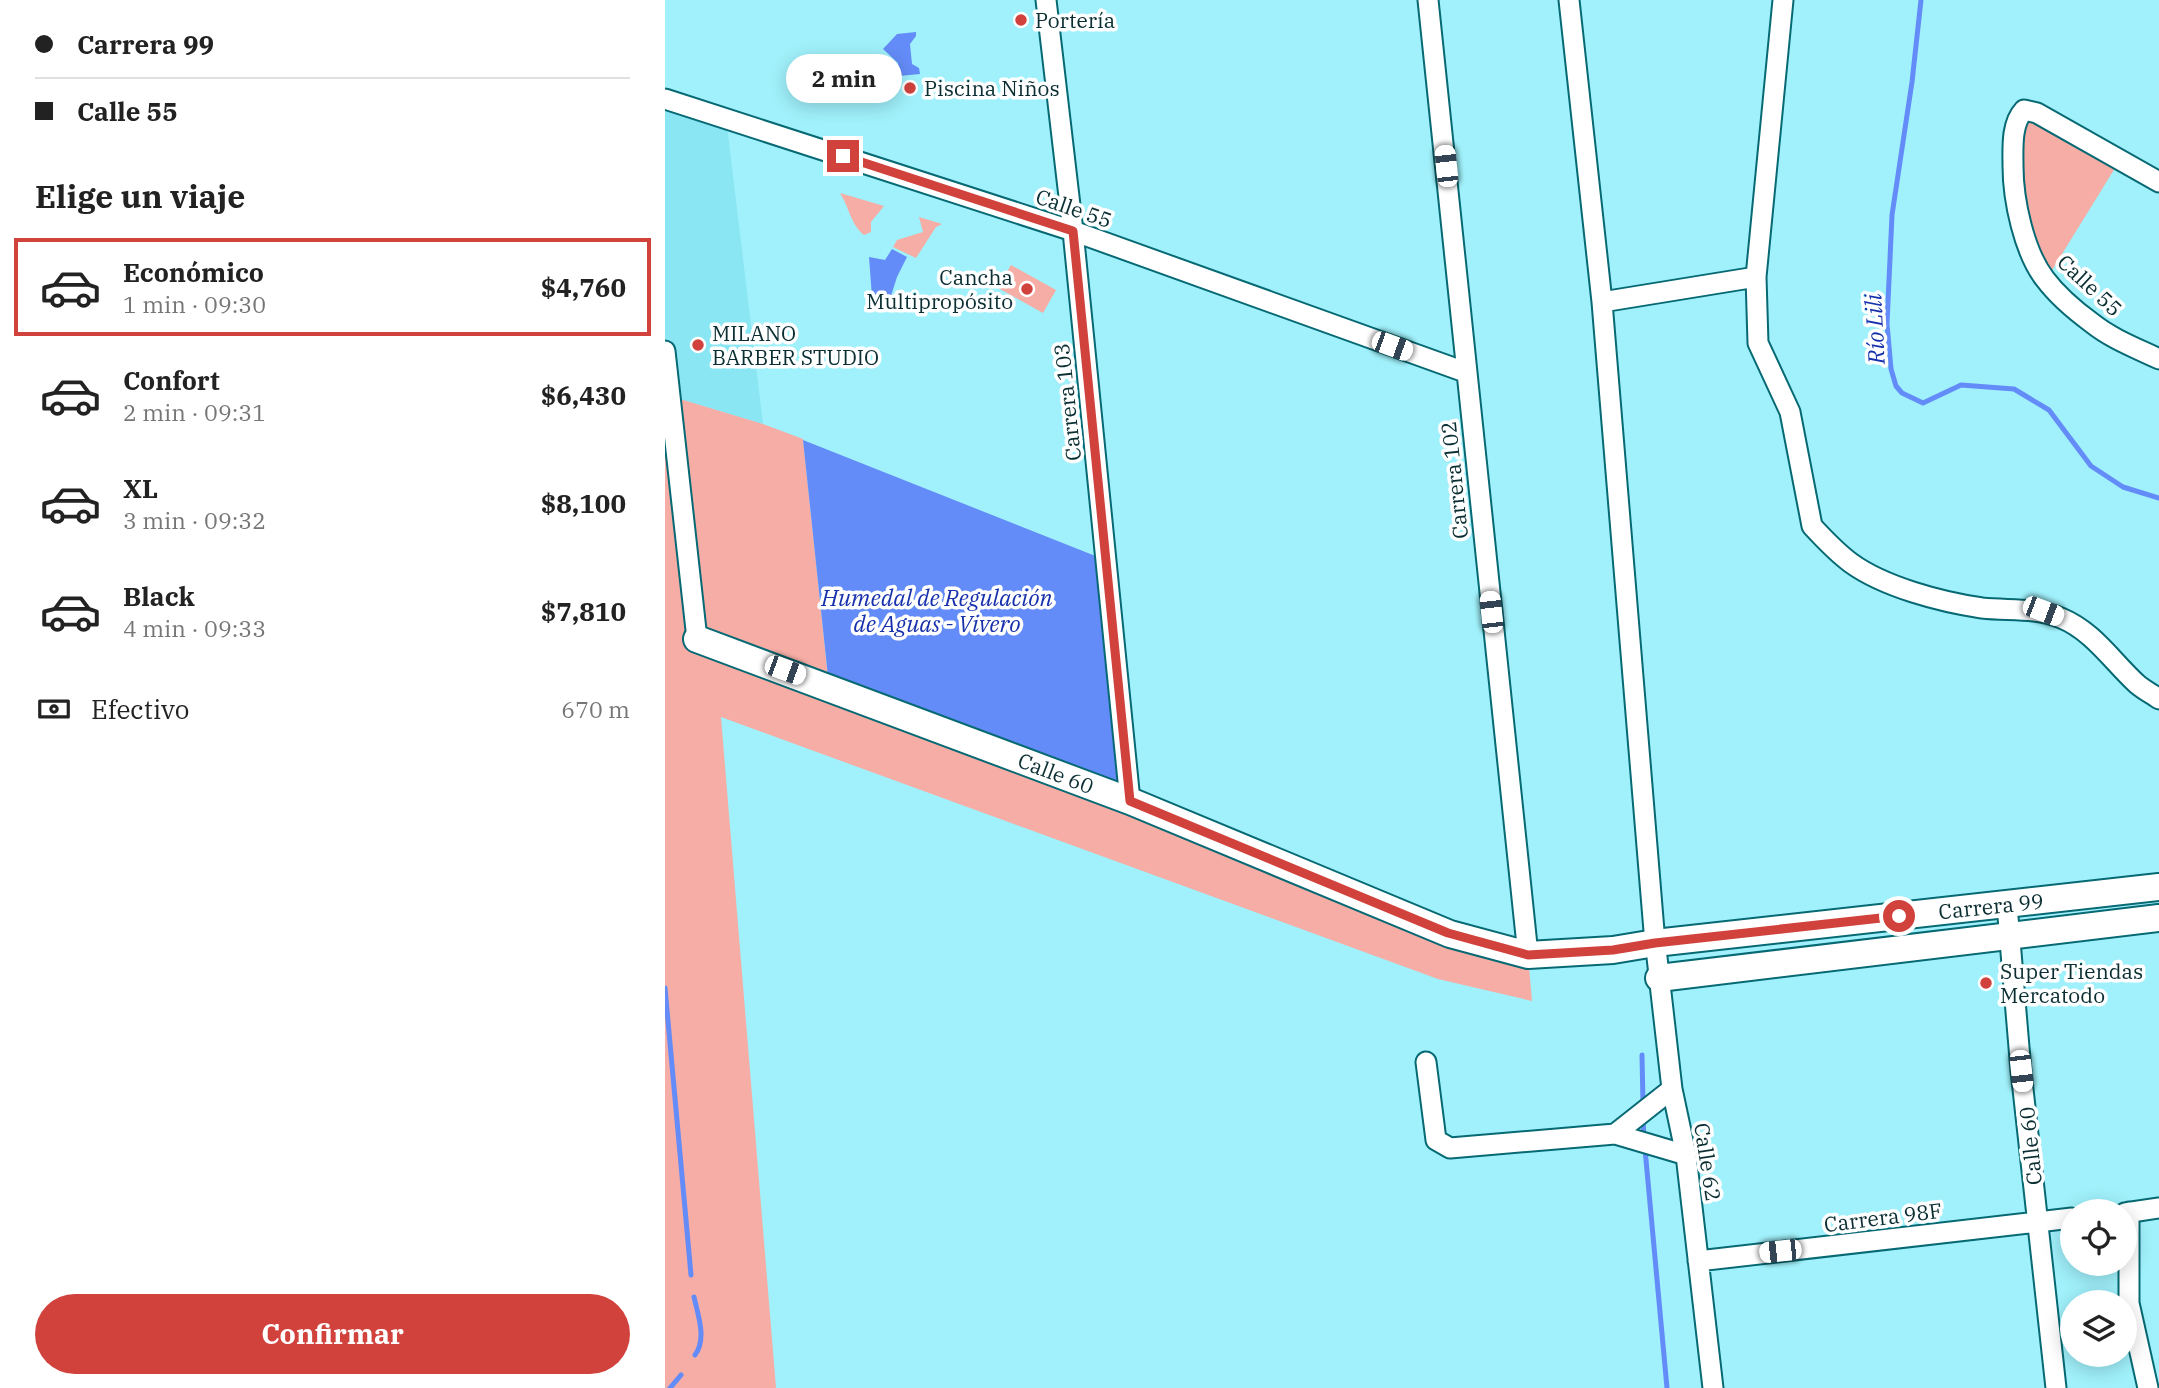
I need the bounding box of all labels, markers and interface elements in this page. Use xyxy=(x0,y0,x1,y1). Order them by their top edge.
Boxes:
place label: Portería xyxy=(1035,6,1115,34)
marker: Portería xyxy=(1013,12,1029,28)
text: Carrera 99 xyxy=(77,27,214,61)
callout: 2 min xyxy=(785,54,901,104)
text: 2 min xyxy=(812,63,876,93)
place label: Piscina Niños xyxy=(924,74,1060,102)
marker: Piscina Niños xyxy=(902,80,918,96)
text: Calle 55 xyxy=(77,94,178,128)
route end xyxy=(827,140,859,172)
car xyxy=(1434,144,1459,188)
text: Elige un viaje xyxy=(35,175,245,217)
street label: Calle 55 xyxy=(1032,182,1116,234)
street label: Calle 55 xyxy=(2052,248,2128,322)
text: Económico xyxy=(123,255,264,289)
icon: car xyxy=(39,256,102,319)
place label: Cancha Multipropósito xyxy=(866,263,1013,315)
text: $4,760 xyxy=(541,270,626,304)
marker: Cancha Multipropósito xyxy=(1019,281,1035,297)
text: 1 min · 09:30 xyxy=(123,289,266,319)
water label: Río Lili xyxy=(1857,293,1891,366)
place label: MILANO BARBER STUDIO xyxy=(712,319,879,371)
car xyxy=(1369,329,1416,363)
marker: MILANO BARBER STUDIO xyxy=(690,337,706,353)
street label: Carrera 103 xyxy=(1047,342,1087,462)
text: Confort xyxy=(123,363,220,397)
icon: car xyxy=(39,364,102,427)
text: $6,430 xyxy=(541,378,626,412)
text: 2 min · 09:31 xyxy=(123,397,266,427)
street label: Carrera 102 xyxy=(1434,420,1474,540)
text: XL xyxy=(123,471,158,505)
icon: car xyxy=(39,472,102,535)
text: $8,100 xyxy=(541,486,626,520)
text: 3 min · 09:32 xyxy=(123,505,266,535)
text: Black xyxy=(123,579,195,613)
icon: car xyxy=(39,580,102,643)
water label: Humedal de Regulación de Aguas - Vivero xyxy=(820,582,1053,638)
car xyxy=(1479,590,1504,634)
text: $7,810 xyxy=(541,594,626,628)
car xyxy=(2020,594,2067,628)
text: 4 min · 09:33 xyxy=(123,613,266,643)
car xyxy=(762,653,809,687)
icon: cash xyxy=(35,690,73,728)
text: Efectivo xyxy=(91,692,189,726)
text: 670 m xyxy=(561,694,630,724)
street label: Calle 60 xyxy=(1014,746,1098,800)
street label: Carrera 99 xyxy=(1937,887,2045,925)
route start xyxy=(1883,900,1915,932)
place label: Super Tiendas Mercatodo xyxy=(2000,957,2143,1009)
marker: Super Tiendas Mercatodo xyxy=(1978,975,1994,991)
car xyxy=(2009,1049,2034,1093)
street label: Calle 60 xyxy=(2012,1105,2048,1187)
street label: Calle 62 xyxy=(1688,1121,1728,1203)
street label: Carrera 98F xyxy=(1822,1196,1944,1238)
map controls xyxy=(2060,1199,2137,1367)
button: locate xyxy=(2060,1199,2137,1276)
car xyxy=(1759,1238,1802,1264)
button: layers xyxy=(2060,1290,2137,1367)
button: Confirmar xyxy=(35,1294,630,1374)

